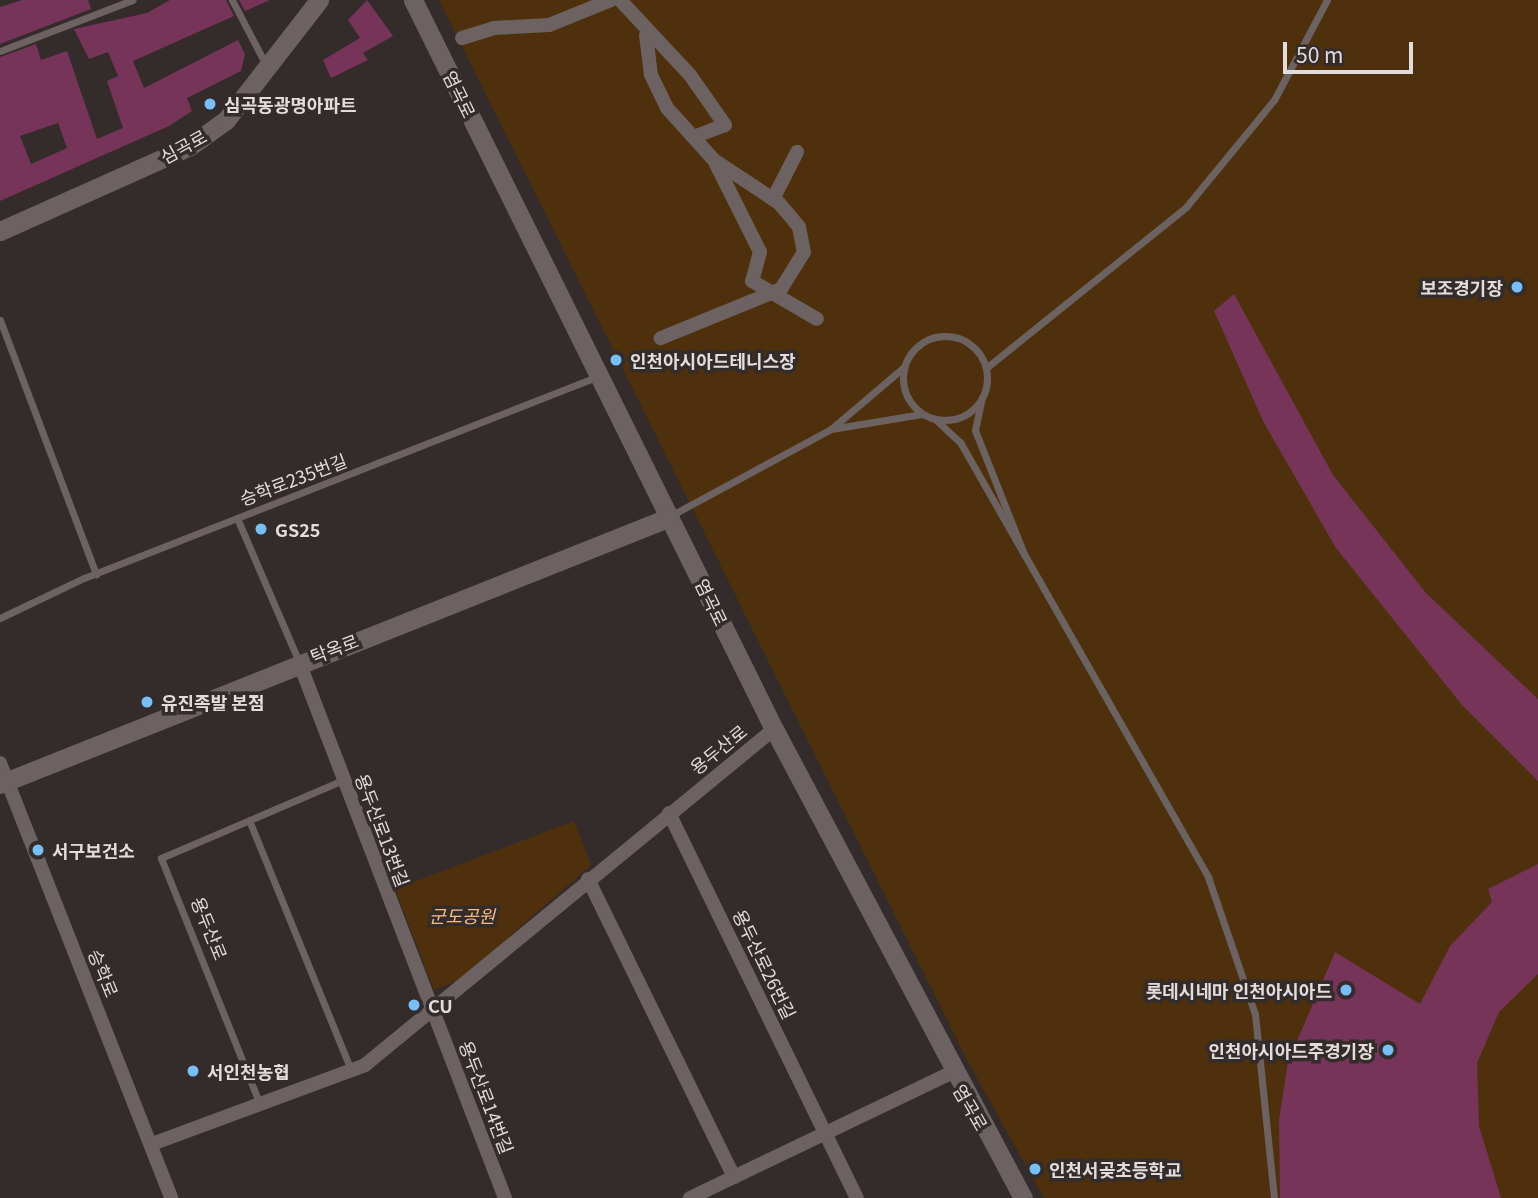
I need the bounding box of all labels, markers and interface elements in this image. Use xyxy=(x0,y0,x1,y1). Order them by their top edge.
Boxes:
scale bar xyxy=(1286,28,1416,72)
text: 50 m xyxy=(1296,39,1343,69)
street label: 염곡로 xyxy=(439,67,481,121)
place label: 심곡동광명아파트 xyxy=(224,93,356,115)
marker: 심곡동광명아파트 xyxy=(202,96,218,112)
street label: 심곡로 xyxy=(156,125,210,167)
place label: 보조경기장 xyxy=(1420,276,1503,298)
marker: 보조경기장 xyxy=(1509,279,1525,295)
place label: 인천아시아드테니스장 xyxy=(630,349,796,371)
marker: 인천아시아드테니스장 xyxy=(608,352,624,368)
street label: 승학로235번길 xyxy=(236,449,350,509)
place label: GS25 xyxy=(275,518,320,540)
marker: GS25 xyxy=(253,521,269,537)
street label: 염곡로 xyxy=(691,575,733,629)
street label: 탁옥로 xyxy=(307,629,361,667)
place label: 유진족발 본점 xyxy=(161,691,264,713)
marker: 유진족발 본점 xyxy=(139,694,155,710)
street label: 용두산로 xyxy=(685,720,751,778)
street label: 용두산로13번길 xyxy=(352,770,414,890)
place label: 서구보건소 xyxy=(52,839,135,861)
marker: 서구보건소 xyxy=(30,842,46,858)
street label: 용두산로 xyxy=(188,893,232,963)
park label: 군도공원 xyxy=(429,904,495,926)
street label: 용두산로26번길 xyxy=(729,906,801,1022)
street label: 승학로 xyxy=(85,946,123,1000)
place label: 롯데시네마 인천아시아드 xyxy=(1146,979,1332,1001)
marker: 롯데시네마 인천아시아드 xyxy=(1338,982,1354,998)
place label: CU xyxy=(428,994,453,1016)
marker: CU xyxy=(406,997,422,1013)
street label: 용두산로14번길 xyxy=(456,1037,518,1157)
place label: 인천아시아드주경기장 xyxy=(1208,1039,1374,1061)
marker: 인천아시아드주경기장 xyxy=(1380,1042,1396,1058)
place label: 서인천농협 xyxy=(207,1060,290,1082)
marker: 서인천농협 xyxy=(185,1063,201,1079)
street label: 염곡로 xyxy=(949,1080,993,1134)
place label: 인천서곶초등학교 xyxy=(1049,1158,1181,1180)
marker: 인천서곶초등학교 xyxy=(1027,1161,1043,1177)

